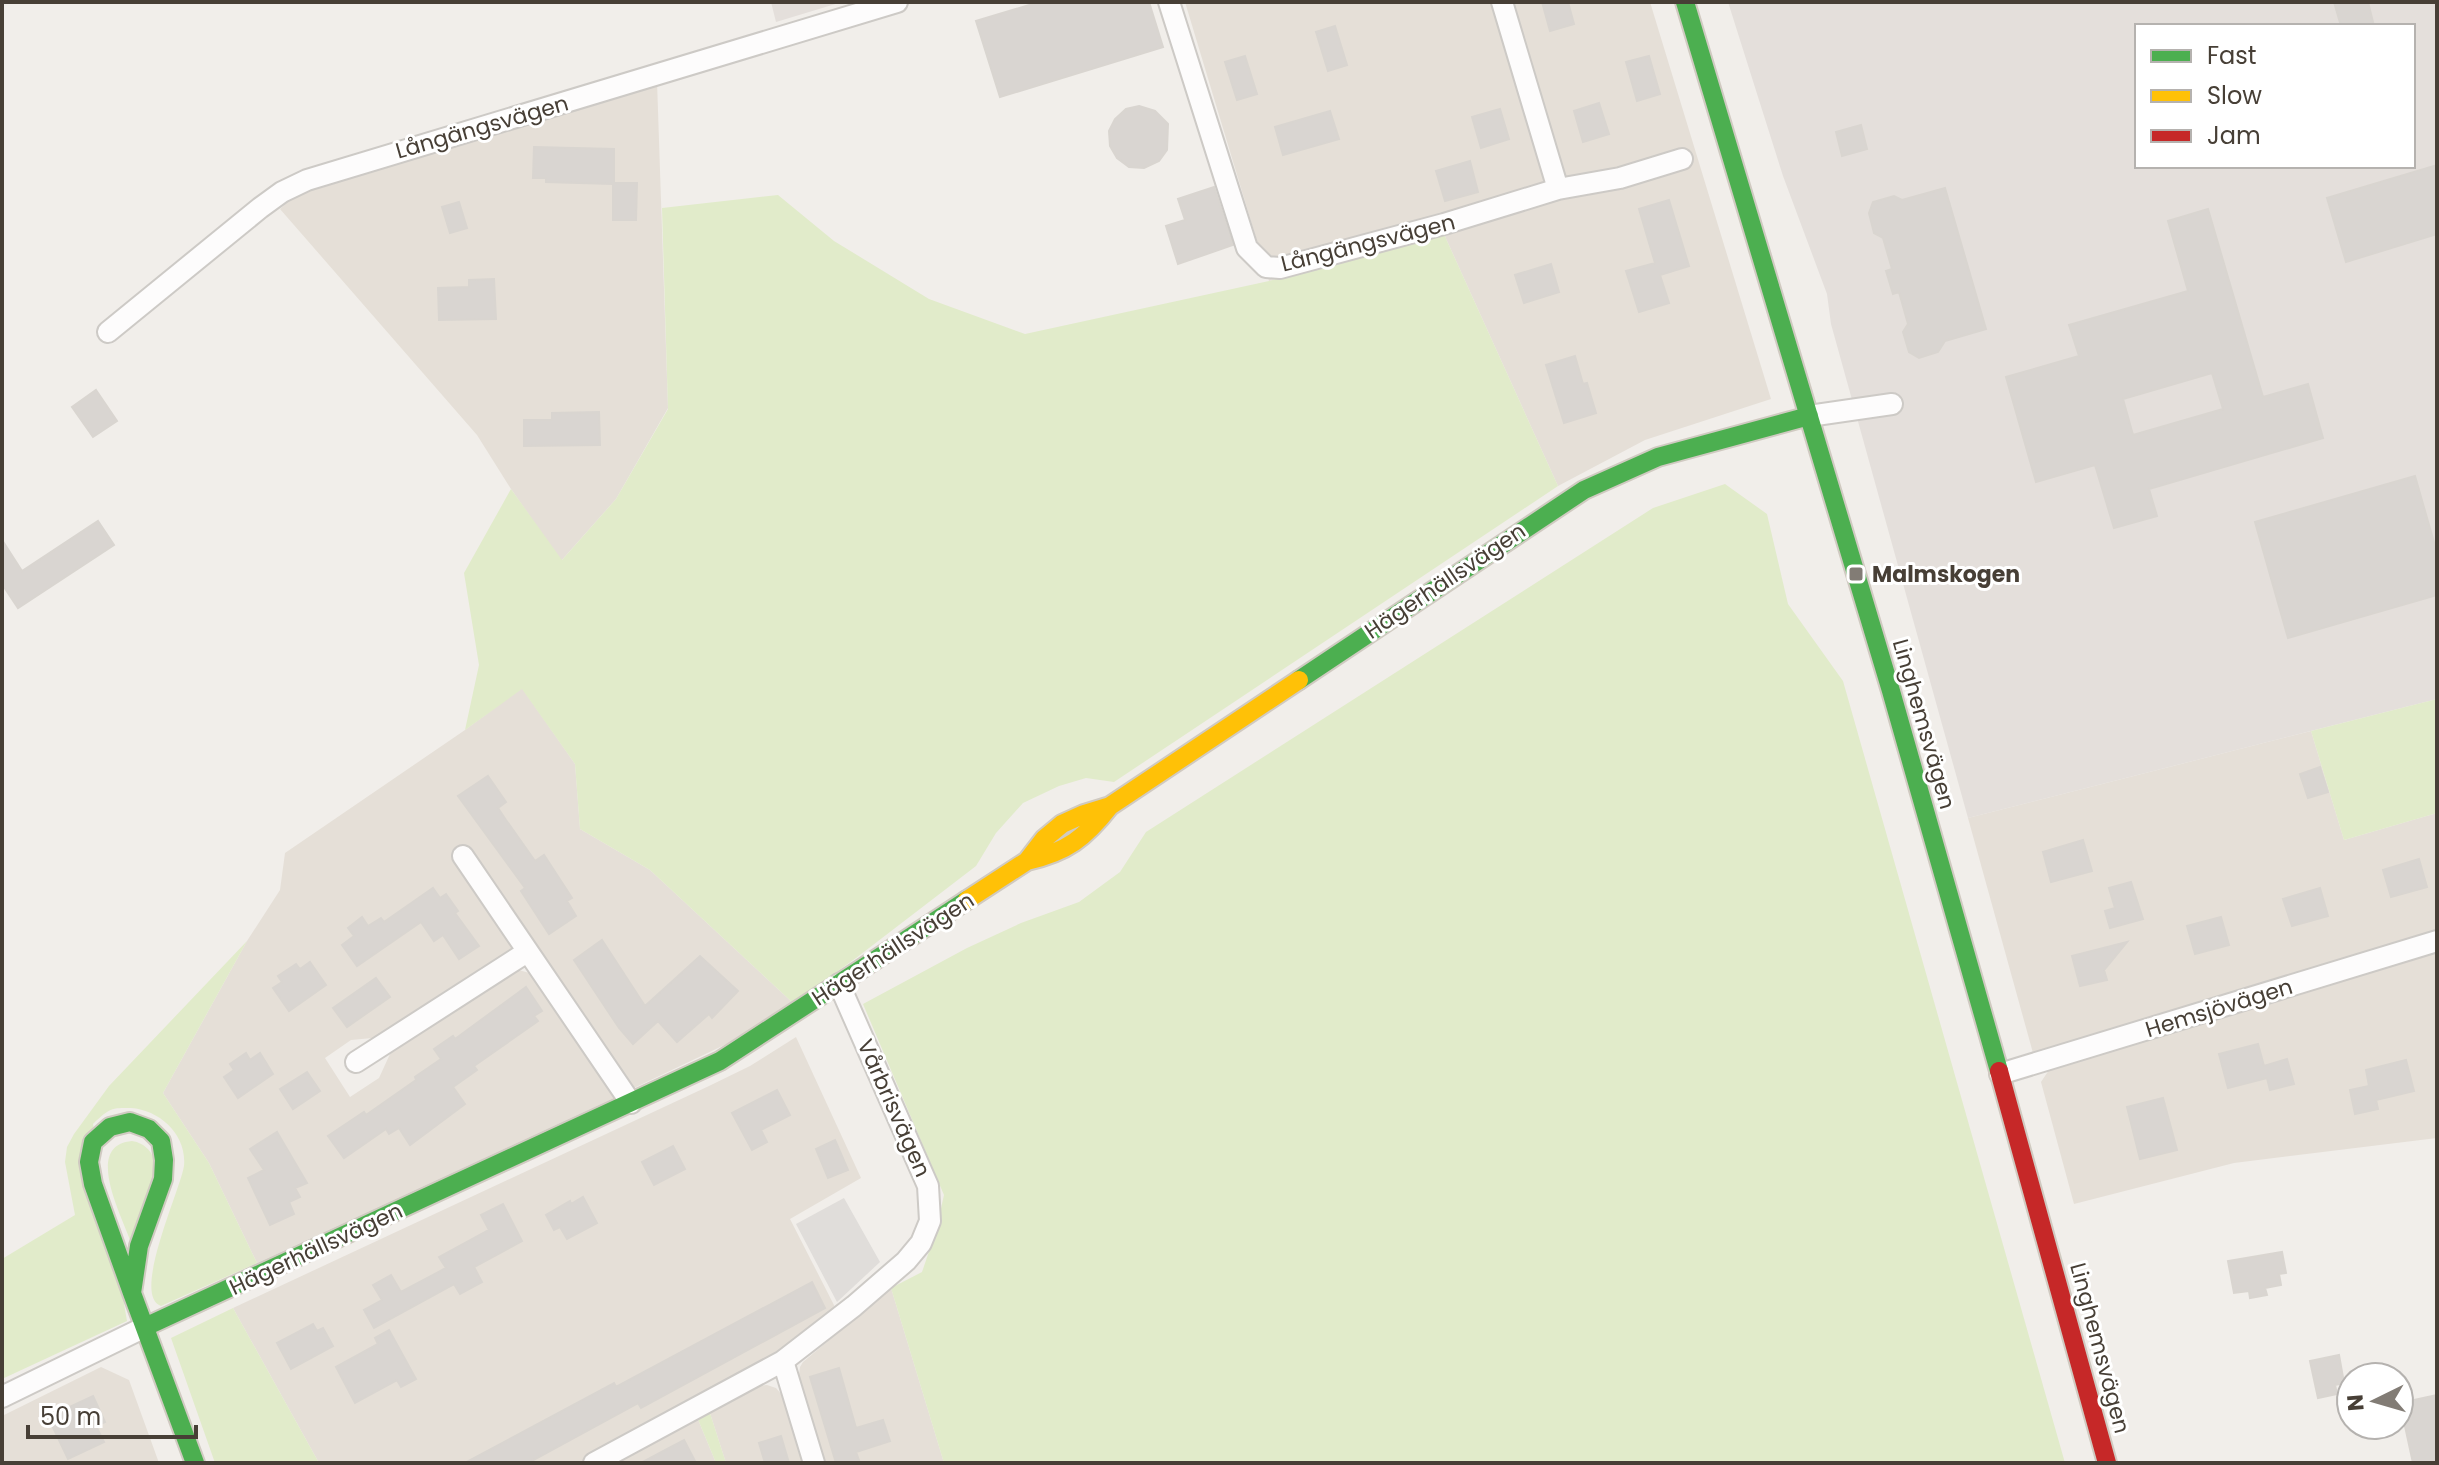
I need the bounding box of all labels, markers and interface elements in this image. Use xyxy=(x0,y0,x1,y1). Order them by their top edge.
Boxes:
legend xyxy=(2135,24,2415,168)
text: Fast xyxy=(2207,39,2257,72)
text: Slow xyxy=(2207,79,2262,112)
street label: Långängsvägen xyxy=(392,88,572,166)
text: Jam xyxy=(2207,119,2261,152)
street label: Långängsvägen xyxy=(1278,206,1458,280)
street label: Hägerhällsvägen xyxy=(1358,516,1532,646)
place label: Malmskogen xyxy=(1872,559,2020,590)
marker: Malmskogen xyxy=(1847,565,1865,583)
street label: Linghemsvägen xyxy=(1885,635,1963,813)
street label: Hägerhällsvägen xyxy=(806,885,980,1013)
street label: Hemsjövägen xyxy=(2142,971,2296,1045)
street label: Vårbrisvägen xyxy=(850,1034,938,1182)
street label: Hägerhällsvägen xyxy=(224,1195,408,1303)
street label: Linghemsvägen xyxy=(2062,1259,2138,1437)
north arrow xyxy=(2335,1361,2415,1441)
scale bar xyxy=(28,1389,196,1439)
text: N xyxy=(2339,1393,2372,1412)
text: 50 m xyxy=(40,1400,101,1433)

